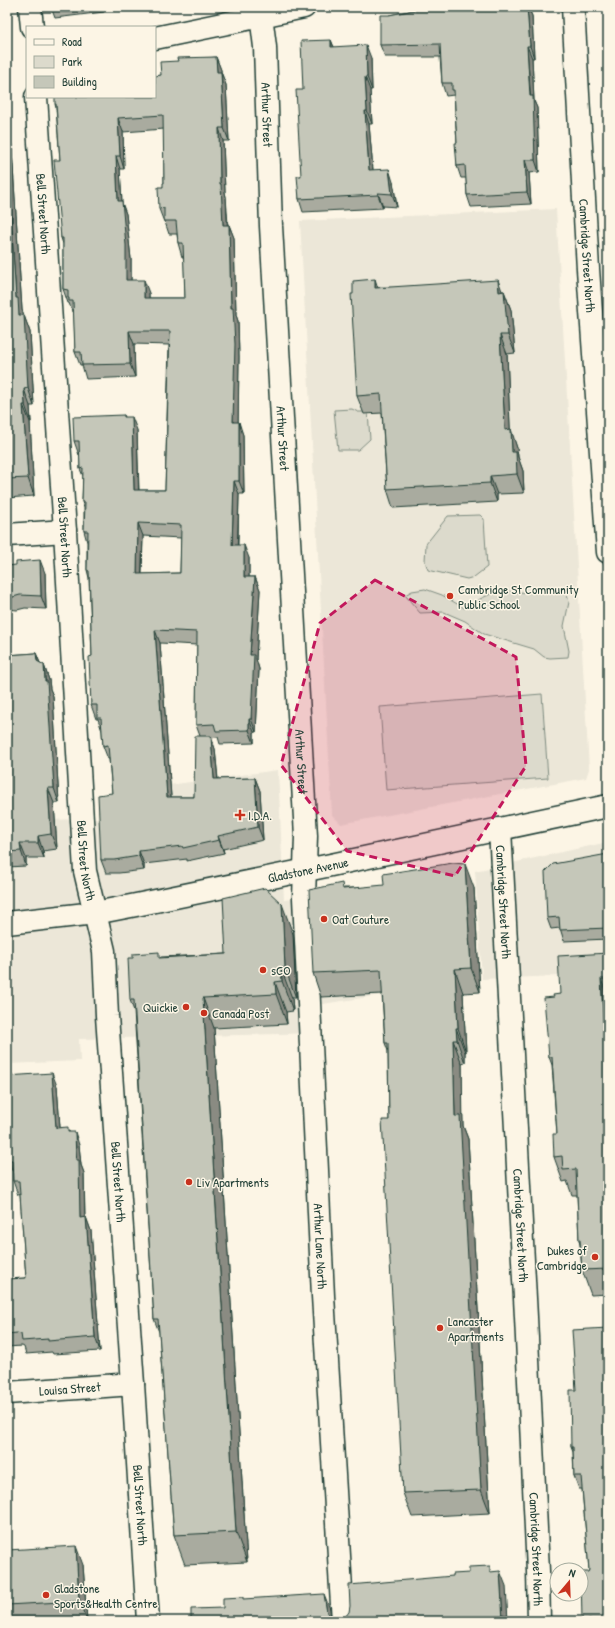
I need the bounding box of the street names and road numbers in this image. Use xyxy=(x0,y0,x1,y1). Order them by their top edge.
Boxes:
street label: Arthur Street xyxy=(257,82,277,148)
street label: Bell Street North xyxy=(32,173,56,255)
street label: Cambridge Street North xyxy=(575,198,600,314)
street label: Arthur Street xyxy=(272,405,294,472)
street label: Bell Street North xyxy=(54,496,77,578)
street label: Arthur Street xyxy=(291,729,313,795)
street label: Bell Street North xyxy=(73,820,101,903)
street label: Cambridge Street North xyxy=(492,845,516,960)
street label: Gladstone Avenue xyxy=(266,853,350,887)
street label: Bell Street North xyxy=(107,1141,131,1223)
street label: Cambridge Street North xyxy=(509,1168,533,1283)
street label: Arthur Lane North xyxy=(310,1203,332,1290)
street label: Louisa Street xyxy=(38,1377,102,1400)
street label: Bell Street North xyxy=(129,1464,152,1546)
street label: Cambridge Street North xyxy=(525,1492,548,1607)

